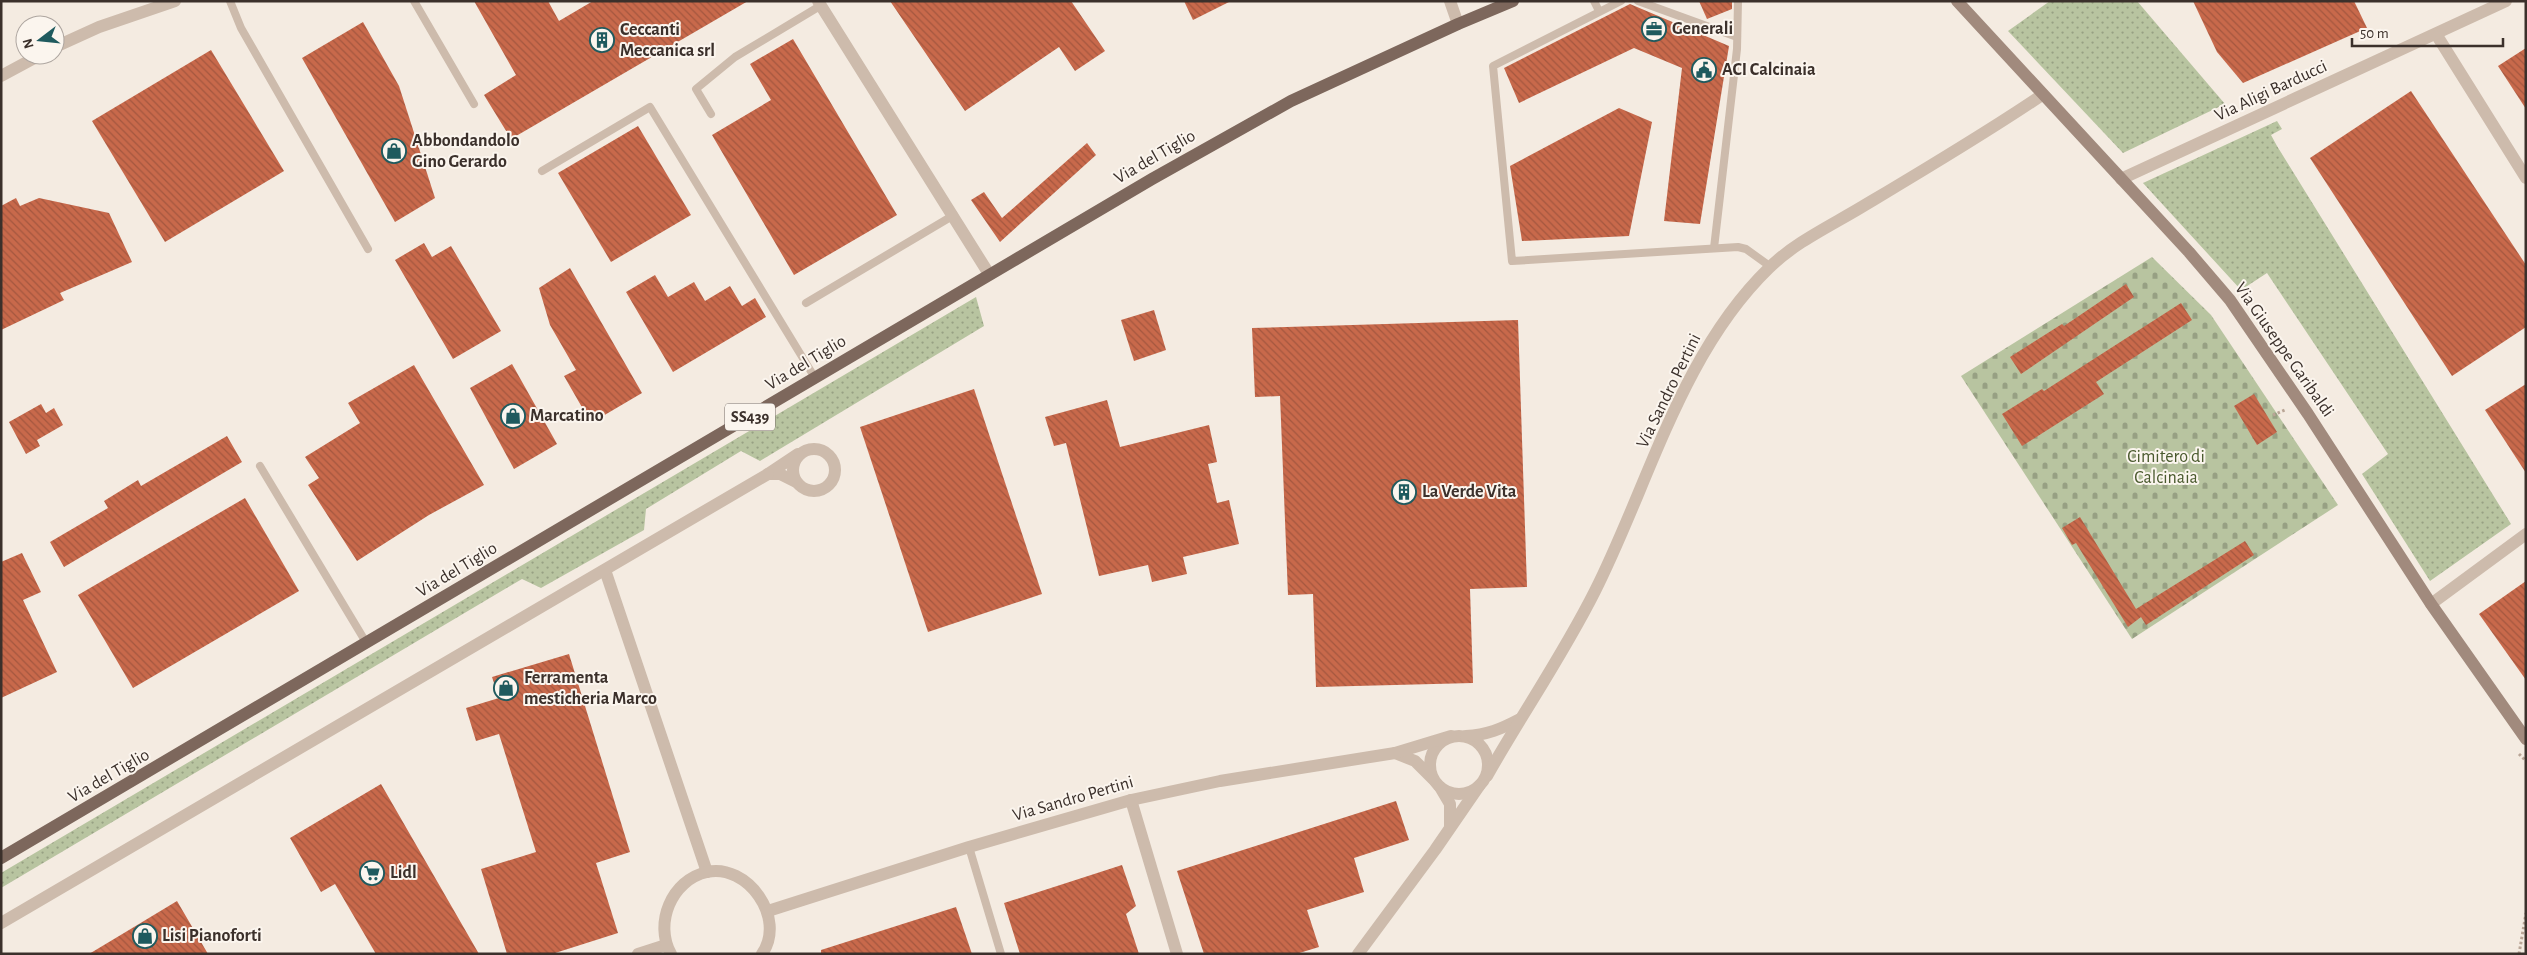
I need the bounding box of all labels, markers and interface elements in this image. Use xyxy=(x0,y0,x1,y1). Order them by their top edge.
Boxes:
north arrow xyxy=(15,15,65,65)
scale bar xyxy=(2352,15,2503,47)
office icon: Generali xyxy=(1641,16,1667,42)
place label: Generali xyxy=(1672,20,1733,38)
place label: Ceccanti Meccanica srl xyxy=(620,21,715,60)
text: 50 m xyxy=(2360,26,2389,41)
building icon: Ceccanti Meccanica srl xyxy=(589,27,615,53)
text: N xyxy=(20,37,37,50)
public building icon: ACI Calcinaia xyxy=(1691,57,1717,83)
street label: Via Aligi Barducci xyxy=(2212,57,2330,125)
place label: ACI Calcinaia xyxy=(1722,61,1816,79)
street label: Via del Tiglio xyxy=(1111,127,1199,187)
place label: Abbondandolo Gino Gerardo xyxy=(412,132,520,171)
shop icon: Abbondandolo Gino Gerardo xyxy=(381,138,407,164)
street label: Via Giuseppe Garibaldi xyxy=(2231,280,2337,420)
street label: Via Sandro Pertini xyxy=(1634,331,1704,451)
street label: Via del Tiglio xyxy=(763,332,850,394)
shop icon: Marcatino xyxy=(500,403,526,429)
road number: SS439 xyxy=(725,404,775,431)
place label: Marcatino xyxy=(530,407,604,425)
park label: Cimitero di Calcinaia xyxy=(2127,448,2205,487)
building icon: La Verde Vita xyxy=(1391,479,1417,505)
place label: La Verde Vita xyxy=(1422,483,1517,501)
street label: Via del Tiglio xyxy=(414,539,501,601)
place label: Ferramenta mesticheria Marco xyxy=(524,669,657,708)
shop icon: Ferramenta mesticheria Marco xyxy=(493,675,519,701)
street label: Via del Tiglio xyxy=(65,746,153,806)
street label: Via Sandro Pertini xyxy=(1011,773,1135,825)
supermarket icon: Lidl xyxy=(359,860,385,886)
place label: Lidl xyxy=(390,864,417,882)
shop icon: Lisi Pianoforti xyxy=(132,923,158,949)
place label: Lisi Pianoforti xyxy=(162,927,262,945)

